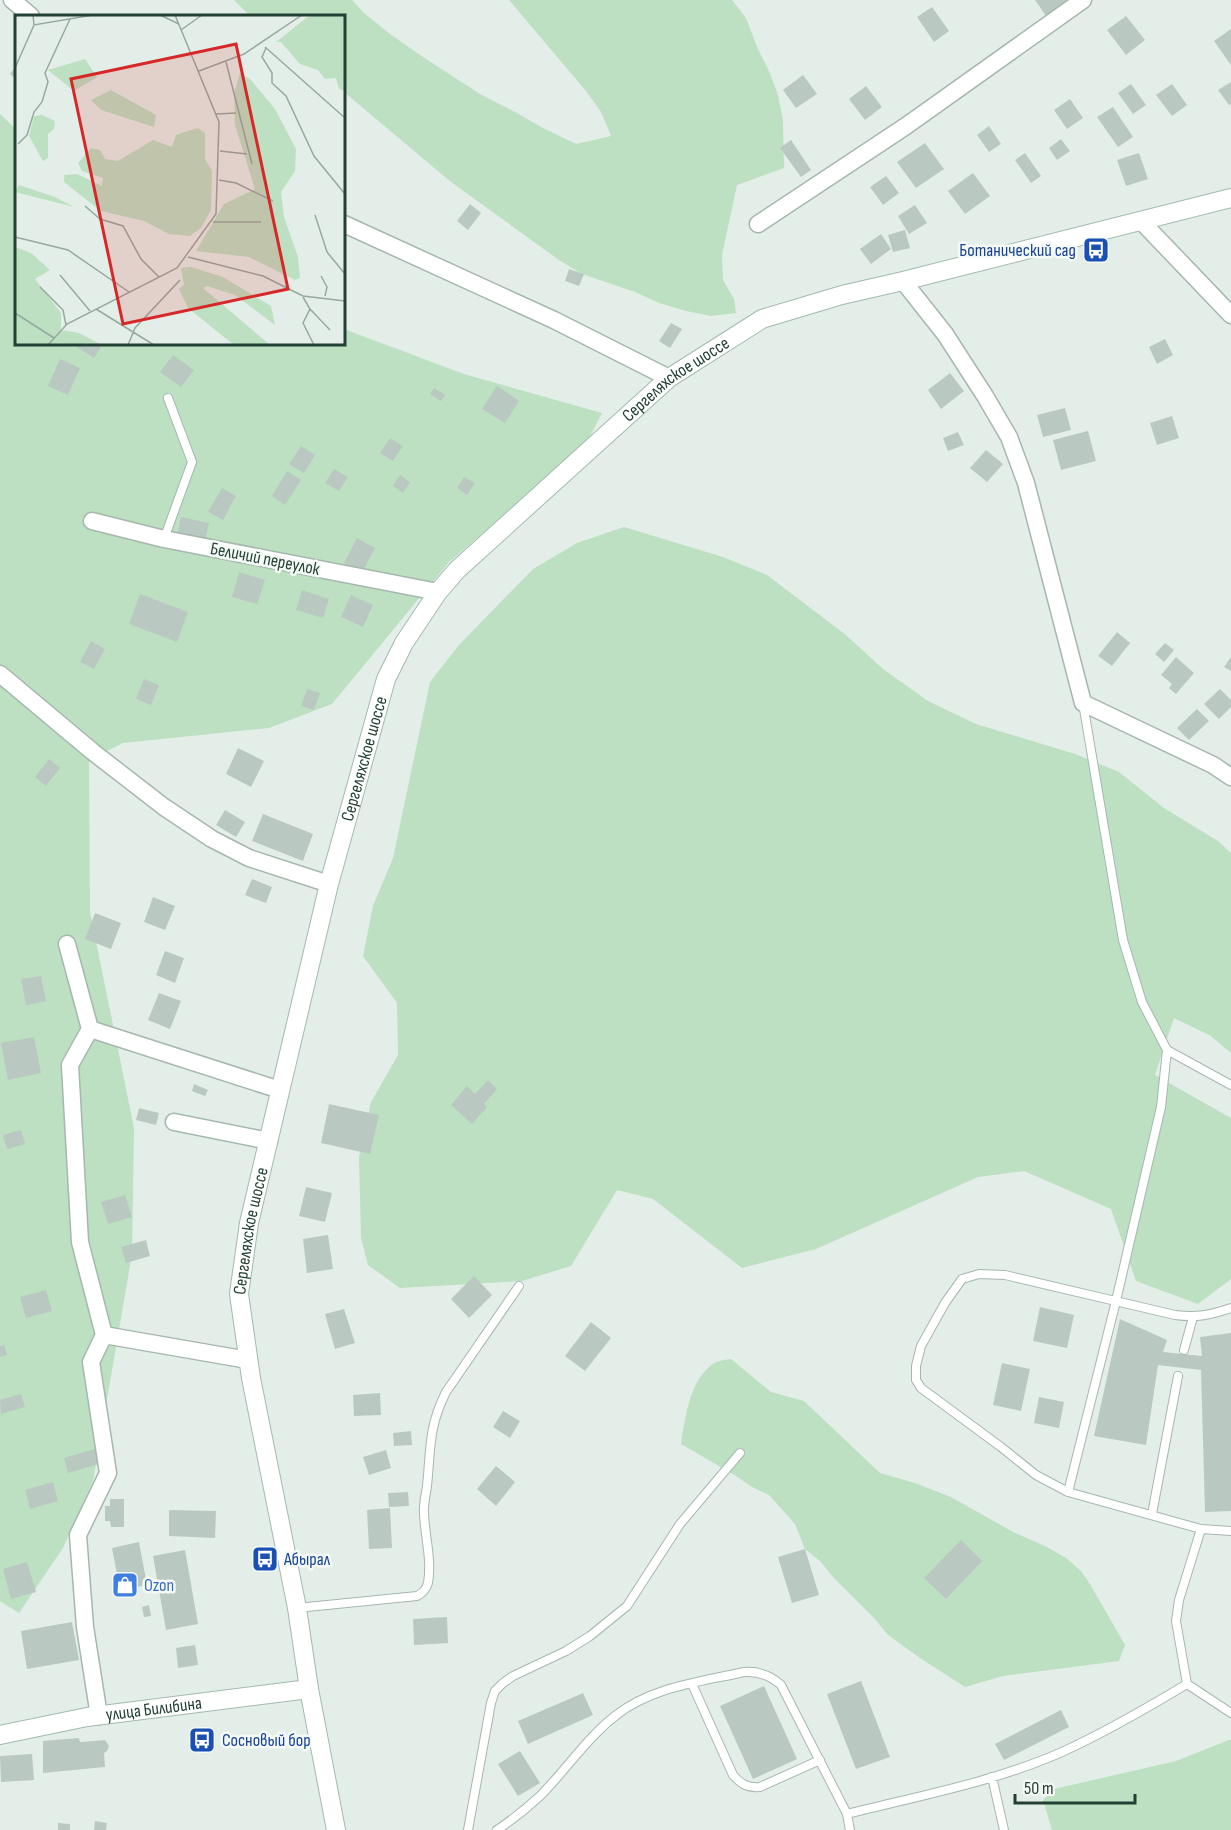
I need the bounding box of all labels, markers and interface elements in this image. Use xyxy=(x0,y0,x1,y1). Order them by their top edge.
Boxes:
inset map xyxy=(15,15,345,345)
bus stop icon: Ботанический сад xyxy=(1081,235,1111,265)
place label: Ботанический сад xyxy=(959,240,1076,261)
street label: Сергеляхское шоссе xyxy=(618,332,733,426)
street label: Беличий переулок xyxy=(208,538,322,580)
street label: Сергеляхское шоссе xyxy=(336,694,391,824)
street label: Сергеляхское шоссе xyxy=(229,1165,272,1296)
bus stop icon: Абырал xyxy=(250,1544,280,1574)
place label: Абырал xyxy=(283,1549,331,1570)
shop icon: Ozon xyxy=(110,1570,140,1600)
place label: Ozon xyxy=(144,1575,174,1596)
street label: улица Билибина xyxy=(104,1692,203,1725)
bus stop icon: Сосновый бор xyxy=(187,1725,217,1755)
place label: Сосновый бор xyxy=(222,1730,311,1751)
scale bar xyxy=(1015,1767,1135,1805)
text: 50 m xyxy=(1024,1778,1054,1799)

